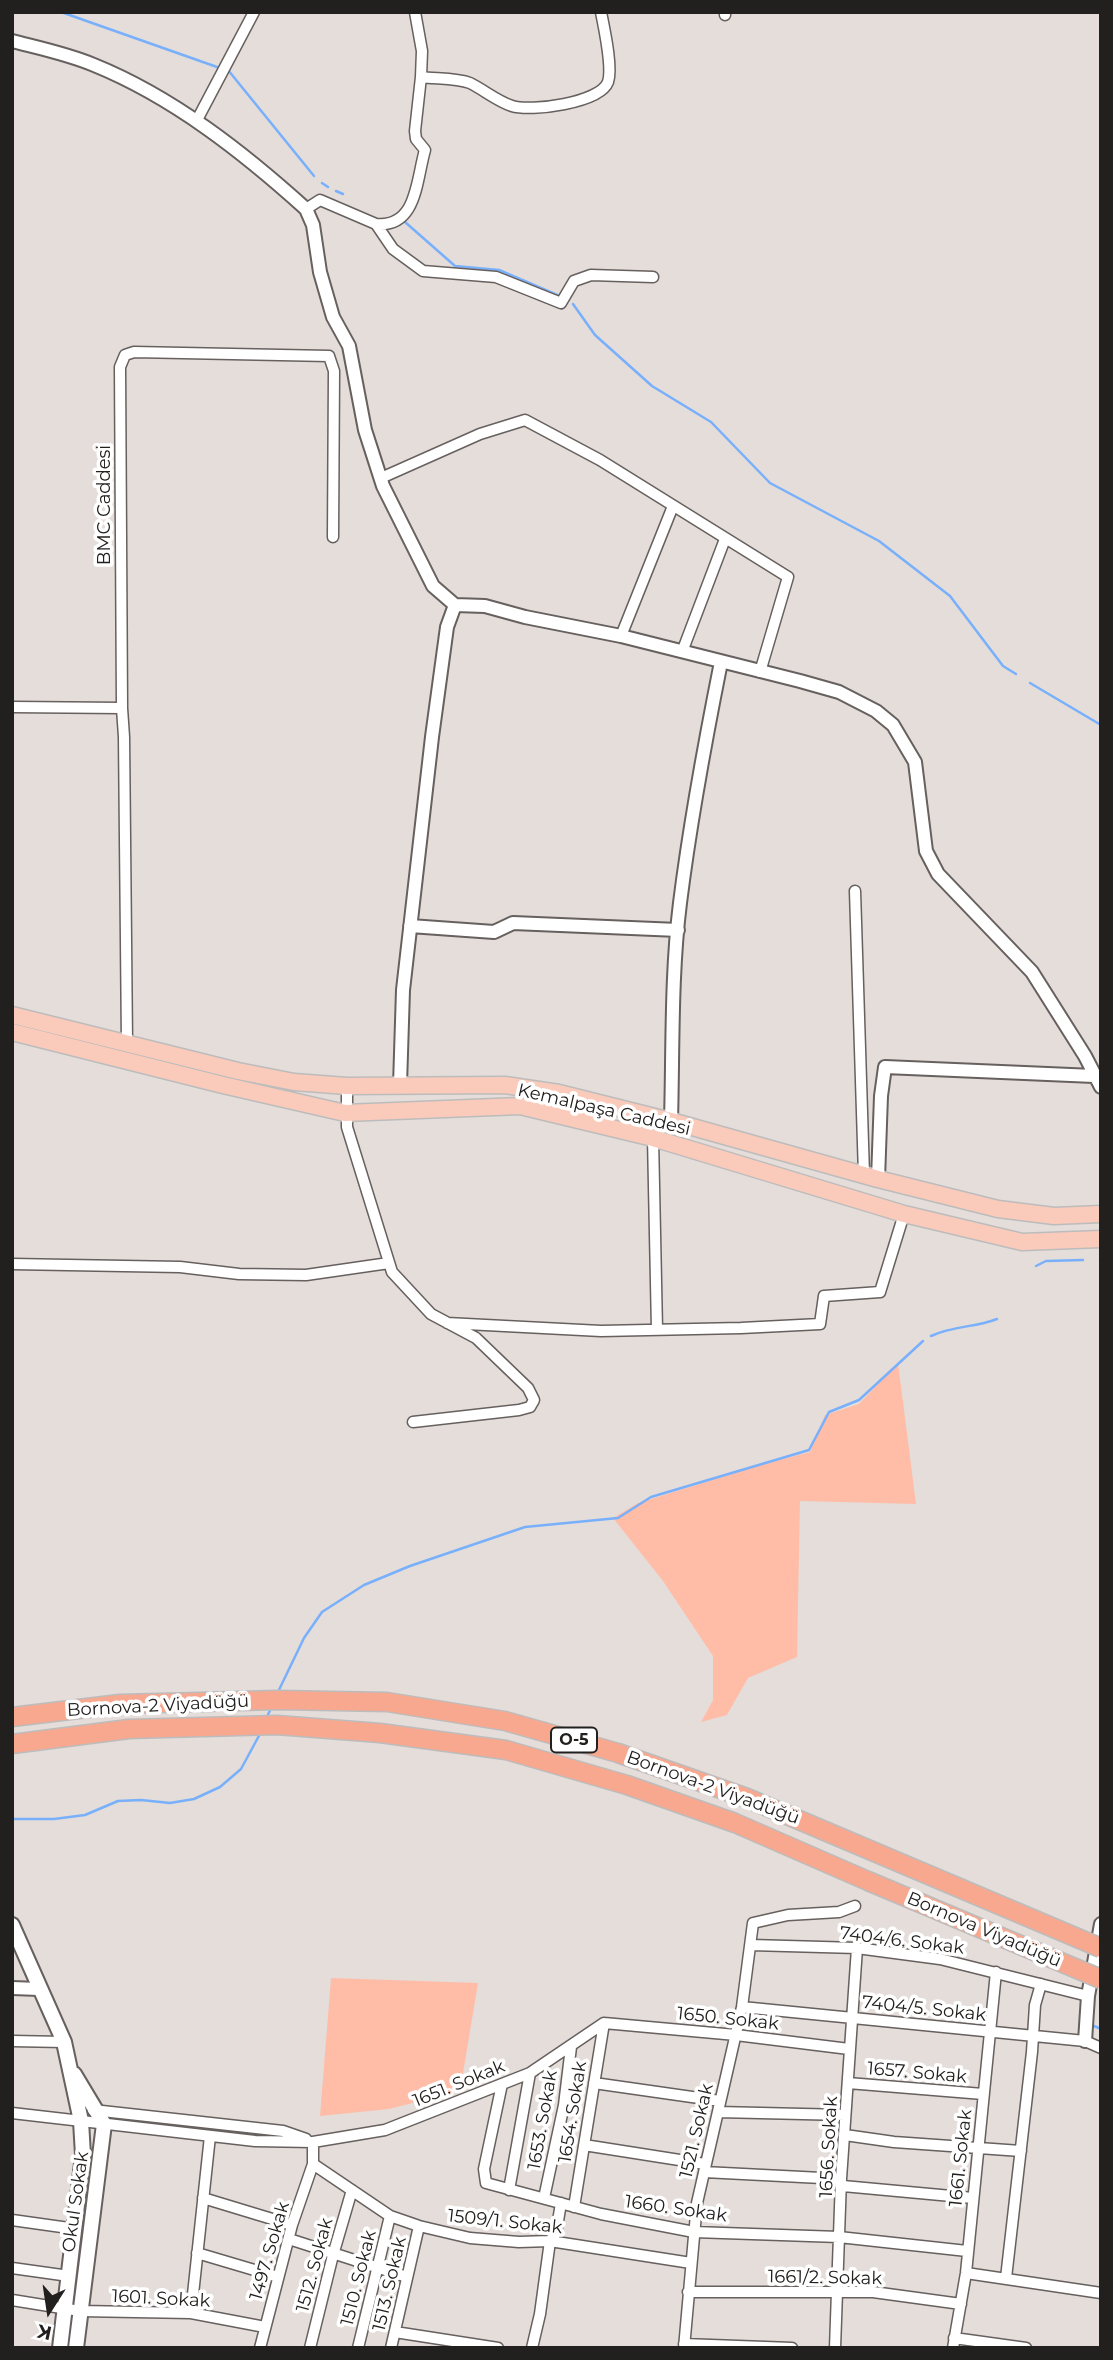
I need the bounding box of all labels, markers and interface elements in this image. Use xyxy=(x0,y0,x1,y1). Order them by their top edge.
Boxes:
street label: BMC Caddesi xyxy=(94,445,116,565)
street label: Kemalpaşa Caddesi xyxy=(515,1080,693,1140)
street label: Bornova-2 Viyadüğü xyxy=(66,1690,250,1722)
road number: O-5 xyxy=(551,1728,597,1752)
street label: Bornova-2 Viyadüğü xyxy=(624,1747,802,1829)
street label: Bornova Viyadüğü xyxy=(904,1888,1064,1972)
street label: 7404/6. Sokak xyxy=(838,1923,966,1959)
street label: 7404/5. Sokak xyxy=(861,1992,987,2026)
street label: 1650. Sokak xyxy=(676,2003,780,2035)
street label: 1651. Sokak xyxy=(410,2056,508,2112)
street label: 1657. Sokak xyxy=(866,2058,968,2088)
street label: 1654. Sokak xyxy=(554,2060,592,2164)
street label: 1653. Sokak xyxy=(524,2069,562,2171)
street label: 1521. Sokak xyxy=(676,2082,718,2180)
street label: 1656. Sokak xyxy=(816,2096,842,2198)
street label: 1661. Sokak xyxy=(945,2108,977,2208)
street label: Okul Sokak xyxy=(58,2150,94,2254)
street label: 1660. Sokak xyxy=(624,2191,728,2227)
street label: 1497. Sokak xyxy=(246,2199,294,2303)
street label: 1509/1. Sokak xyxy=(447,2205,563,2239)
street label: 1512. Sokak xyxy=(292,2216,338,2314)
street label: 1510. Sokak xyxy=(337,2228,381,2328)
street label: 1513. Sokak xyxy=(369,2235,411,2333)
street label: 1661/2. Sokak xyxy=(768,2266,882,2290)
north arrow xyxy=(14,2276,84,2346)
street label: 1601. Sokak xyxy=(111,2286,211,2312)
text: K xyxy=(35,2319,54,2345)

